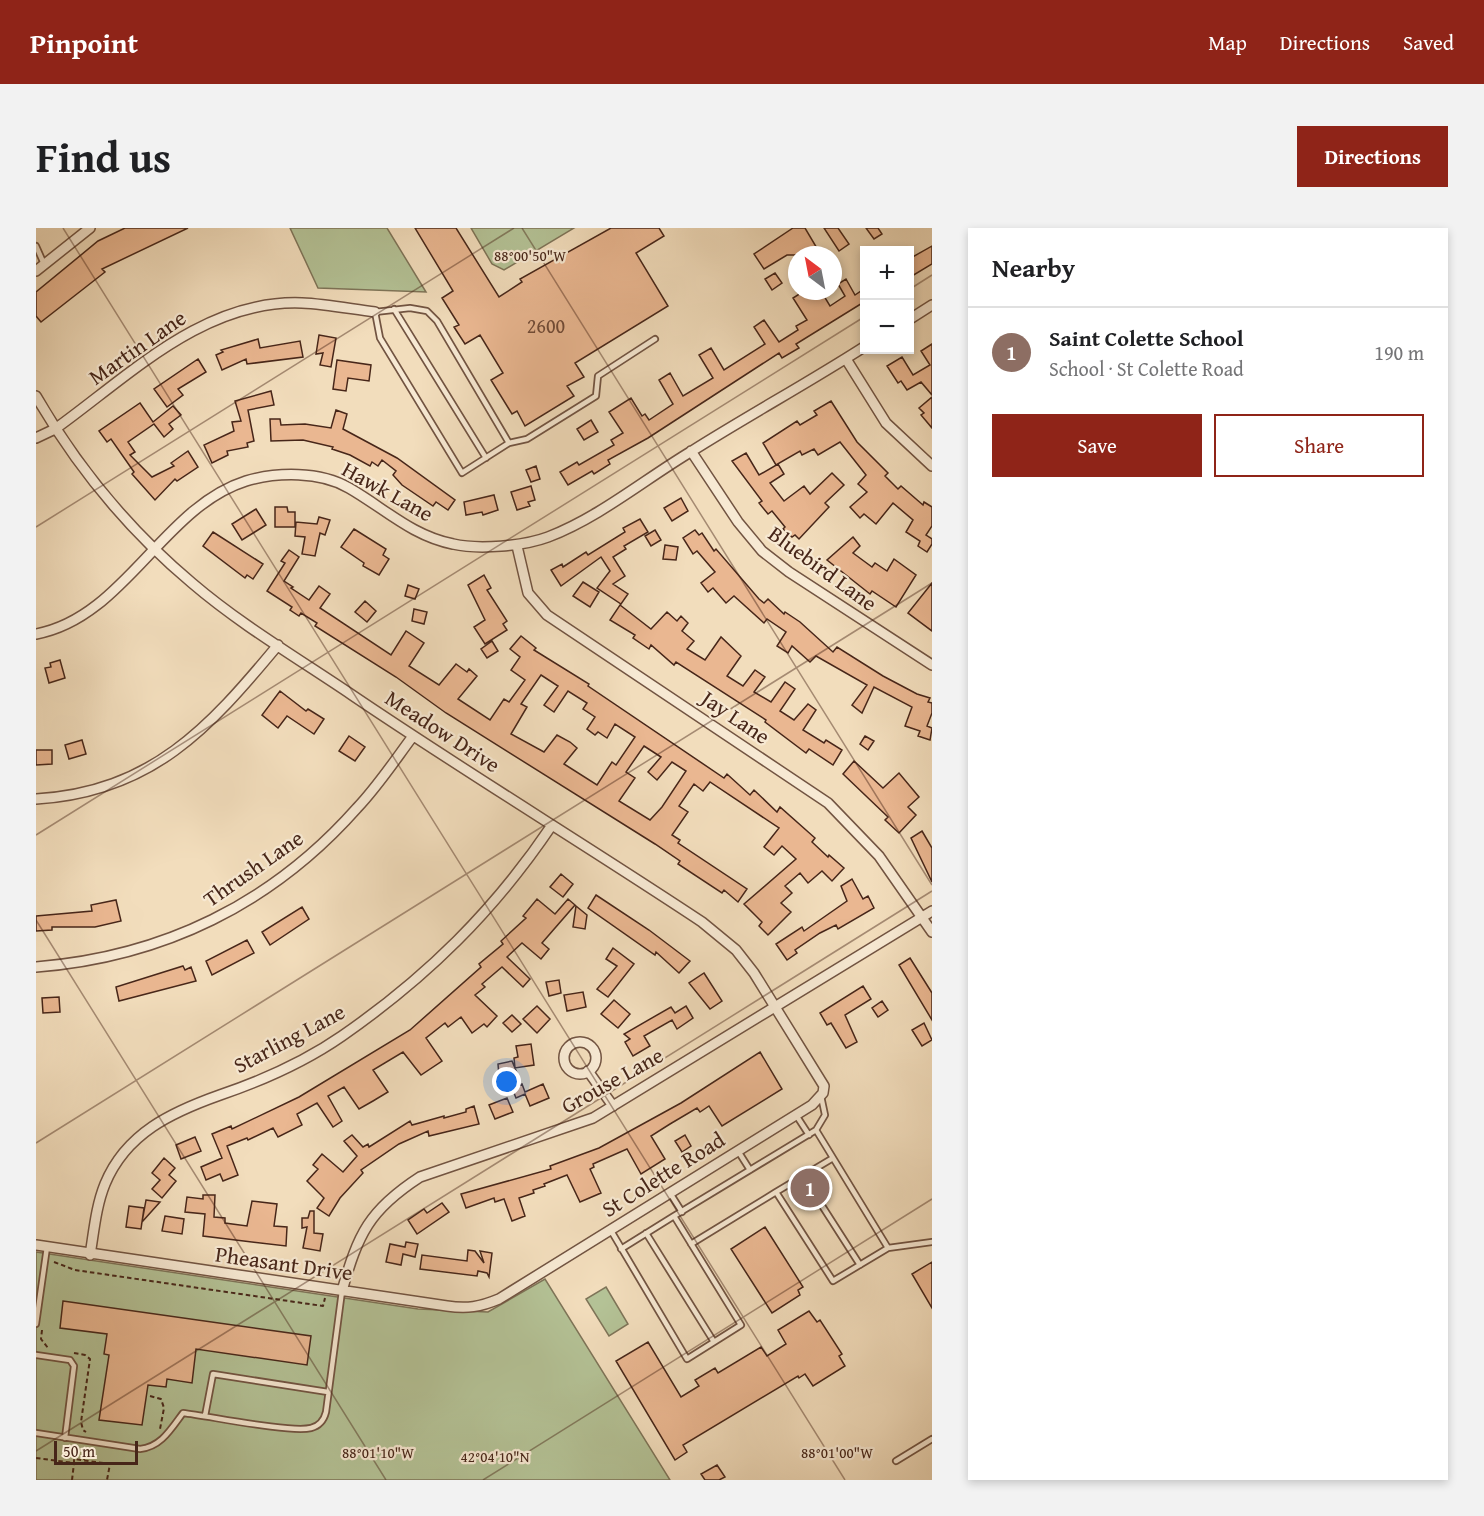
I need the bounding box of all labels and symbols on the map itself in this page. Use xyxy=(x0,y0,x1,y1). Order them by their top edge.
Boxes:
text: 88°00'50"W xyxy=(494,245,566,266)
north arrow xyxy=(788,246,842,300)
street label: Martin Lane xyxy=(82,302,192,392)
house number: 2600 xyxy=(527,311,565,340)
street label: Hawk Lane xyxy=(336,453,440,529)
street label: Bluebird Lane xyxy=(762,518,884,618)
street label: Jay Lane xyxy=(693,681,777,752)
street label: Meadow Drive xyxy=(379,682,507,780)
street label: Thrush Lane xyxy=(197,822,309,914)
street label: Starling Lane xyxy=(228,995,350,1081)
street label: Grouse Lane xyxy=(555,1039,669,1121)
your location xyxy=(492,1067,521,1096)
street label: St Colette Road xyxy=(595,1123,731,1225)
pin: 1 xyxy=(790,1166,830,1210)
street label: Pheasant Drive xyxy=(213,1238,355,1288)
scale bar xyxy=(54,1438,138,1466)
text: 88°01'10"W xyxy=(342,1442,414,1463)
text: 88°01'00"W xyxy=(801,1442,873,1463)
text: 42°04'10"N xyxy=(461,1446,530,1467)

